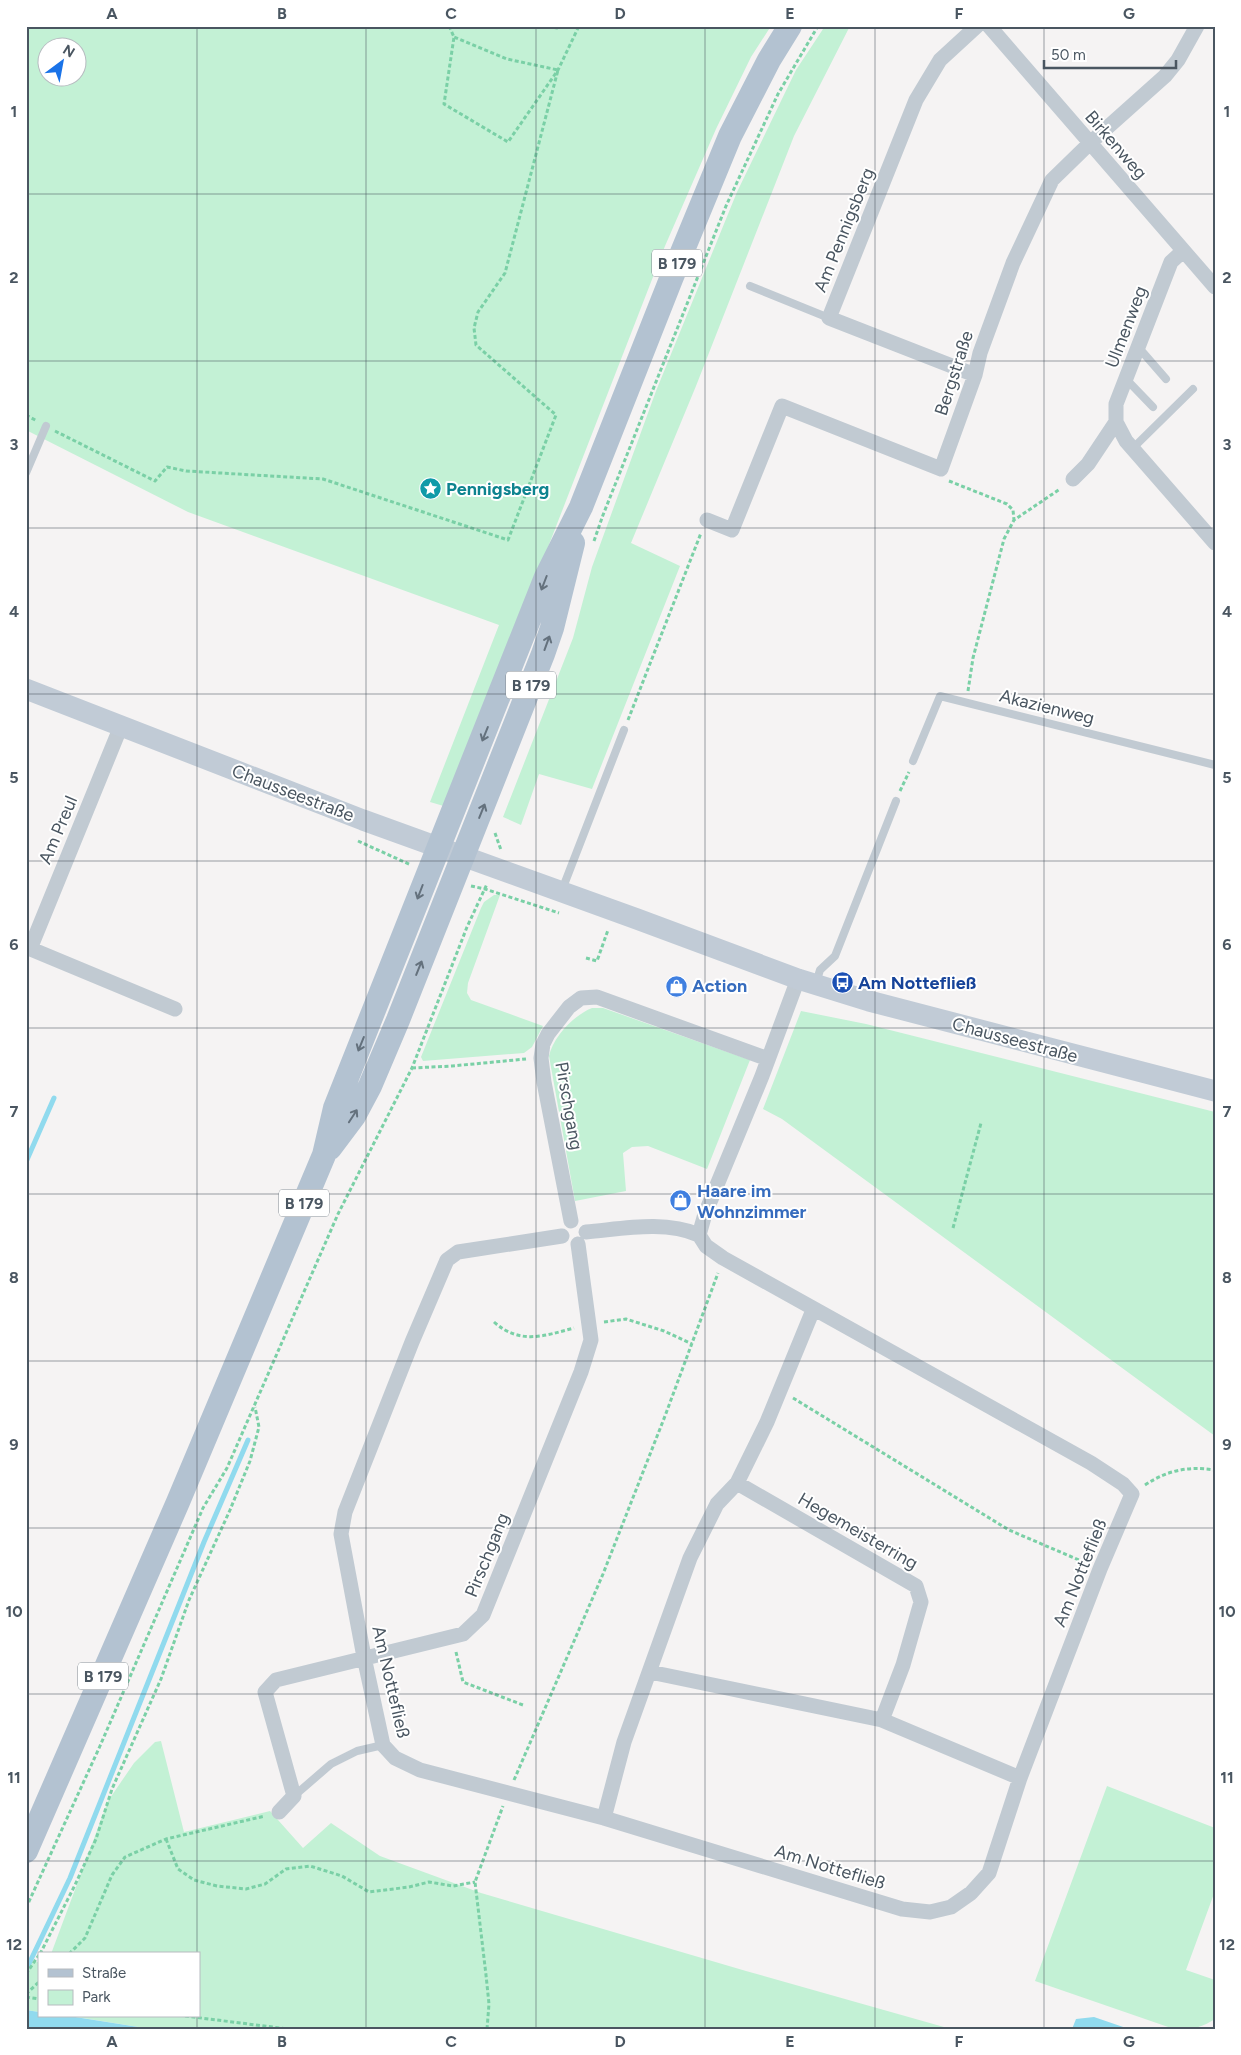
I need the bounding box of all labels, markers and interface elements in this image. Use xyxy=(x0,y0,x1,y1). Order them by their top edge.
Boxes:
text: A xyxy=(106,4,118,23)
text: B xyxy=(277,4,287,23)
text: C xyxy=(445,4,457,23)
text: D xyxy=(614,4,626,23)
text: E xyxy=(785,4,795,23)
text: F xyxy=(955,4,964,23)
text: G xyxy=(1123,4,1135,23)
north arrow xyxy=(38,38,88,88)
scale bar xyxy=(1044,38,1176,70)
text: N xyxy=(60,41,78,61)
text: 50 m xyxy=(1051,46,1086,64)
text: 1 xyxy=(11,102,17,121)
text: 1 xyxy=(1224,102,1230,121)
street label: Birkenweg xyxy=(1080,106,1152,184)
street label: Am Pennigsberg xyxy=(809,165,879,295)
road number: B 179 xyxy=(652,250,702,276)
text: 2 xyxy=(9,268,19,287)
text: 2 xyxy=(1222,268,1232,287)
street label: Ulmenweg xyxy=(1100,283,1152,371)
street label: Bergstraße xyxy=(930,328,978,418)
text: 3 xyxy=(10,435,19,454)
text: 3 xyxy=(1223,435,1232,454)
place icon: Pennigsberg xyxy=(418,477,442,501)
place label: Pennigsberg xyxy=(446,478,549,500)
one-way arrow xyxy=(539,575,548,590)
text: 4 xyxy=(9,602,19,621)
text: 4 xyxy=(1222,602,1232,621)
one-way arrow xyxy=(543,636,552,652)
road number: B 179 xyxy=(506,672,556,698)
street label: Akazienweg xyxy=(997,685,1097,729)
one-way arrow xyxy=(480,726,489,741)
street label: Chausseestraße xyxy=(229,760,357,826)
text: 5 xyxy=(9,768,19,787)
text: 5 xyxy=(1222,768,1232,787)
street label: Am Preul xyxy=(34,792,82,868)
one-way arrow xyxy=(477,804,487,819)
one-way arrow xyxy=(415,884,424,900)
text: 6 xyxy=(9,935,19,954)
text: 6 xyxy=(1222,935,1232,954)
one-way arrow xyxy=(415,961,425,976)
bus stop icon: Am Nottefließ xyxy=(830,971,854,995)
place label: Am Nottefließ xyxy=(858,972,976,994)
shop icon: Action xyxy=(664,974,688,998)
place label: Action xyxy=(692,975,747,997)
street label: Chausseestraße xyxy=(950,1013,1080,1067)
one-way arrow xyxy=(356,1036,365,1051)
street label: Pirschgang xyxy=(550,1060,588,1152)
text: 7 xyxy=(10,1102,19,1121)
text: 7 xyxy=(1223,1102,1232,1121)
one-way arrow xyxy=(348,1109,358,1123)
place label: Haare im Wohnzimmer xyxy=(697,1180,807,1223)
shop icon: Haare im Wohnzimmer xyxy=(669,1189,693,1213)
road number: B 179 xyxy=(279,1190,329,1216)
text: 8 xyxy=(9,1268,19,1287)
text: 8 xyxy=(1222,1268,1232,1287)
text: 9 xyxy=(9,1435,19,1454)
text: 9 xyxy=(1222,1435,1232,1454)
street label: Hegemeisterring xyxy=(794,1488,922,1574)
street label: Pirschgang xyxy=(460,1510,514,1600)
street label: Am Nottefließ xyxy=(1048,1516,1112,1630)
text: 10 xyxy=(5,1602,23,1621)
text: 10 xyxy=(1218,1602,1236,1621)
street label: Am Nottefließ xyxy=(367,1624,415,1740)
road number: B 179 xyxy=(78,1662,128,1690)
text: 11 xyxy=(7,1768,21,1787)
text: 11 xyxy=(1220,1768,1234,1787)
street label: Am Nottefließ xyxy=(772,1840,888,1894)
text: 12 xyxy=(6,1935,22,1954)
text: 12 xyxy=(1219,1935,1235,1954)
legend xyxy=(38,1952,200,2018)
text: Straße xyxy=(82,1964,126,1982)
text: Park xyxy=(82,1988,111,2006)
text: A xyxy=(106,2032,118,2051)
text: B xyxy=(277,2032,287,2051)
text: C xyxy=(445,2032,457,2051)
text: D xyxy=(614,2032,626,2051)
text: E xyxy=(785,2032,795,2051)
text: F xyxy=(955,2032,964,2051)
text: G xyxy=(1123,2032,1135,2051)

